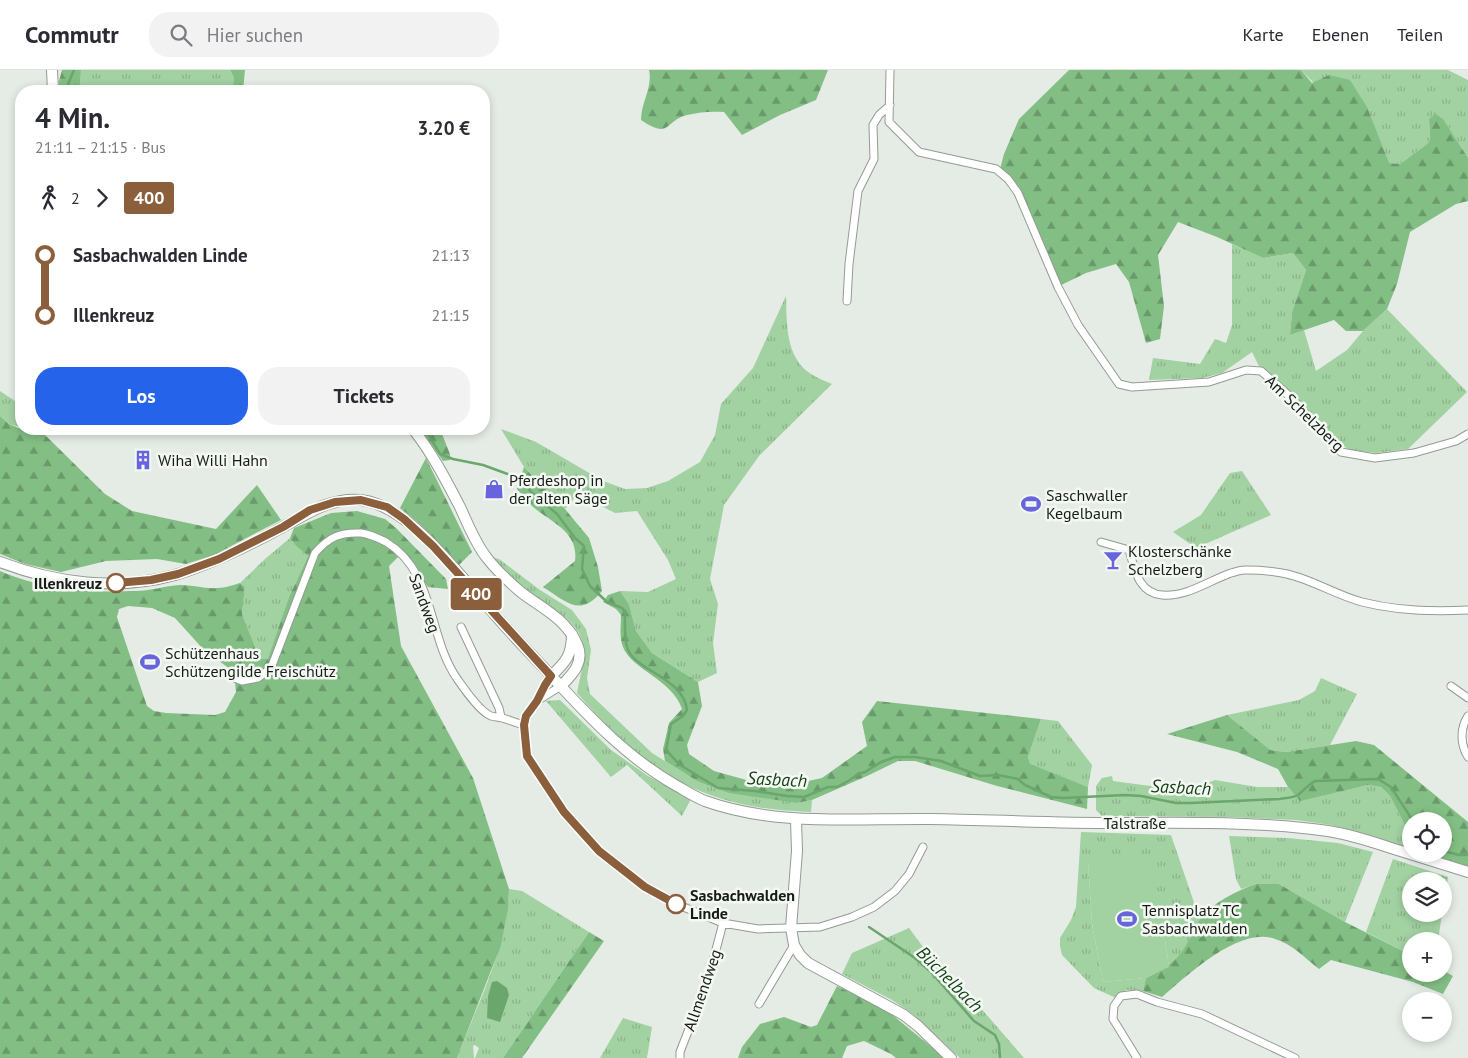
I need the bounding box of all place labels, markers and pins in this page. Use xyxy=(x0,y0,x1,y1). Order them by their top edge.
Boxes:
building icon: Wiha Willi Hahn xyxy=(132,449,154,471)
place label: Wiha Willi Hahn xyxy=(158,450,268,470)
place label: Pferdeshop in der alten Säge xyxy=(509,470,608,508)
shop icon: Pferdeshop in der alten Säge xyxy=(483,478,505,500)
place label: Saschwaller Kegelbaum xyxy=(1046,485,1128,523)
sports icon: Saschwaller Kegelbaum xyxy=(1020,493,1042,515)
place label: Klosterschänke Schelzberg xyxy=(1128,541,1232,579)
bar icon: Klosterschänke Schelzberg xyxy=(1102,549,1124,571)
place label: Illenkreuz xyxy=(34,573,102,593)
marker: Illenkreuz xyxy=(106,573,126,593)
place label: Schützenhaus Schützengilde Freischütz xyxy=(165,643,336,681)
sports icon: Schützenhaus Schützengilde Freischütz xyxy=(139,651,161,673)
place label: Sasbachwalden Linde xyxy=(690,885,795,923)
marker: Sasbachwalden Linde xyxy=(666,894,686,914)
place label: Tennisplatz TC Sasbachwalden xyxy=(1142,900,1248,938)
sports icon: Tennisplatz TC Sasbachwalden xyxy=(1116,908,1138,930)

